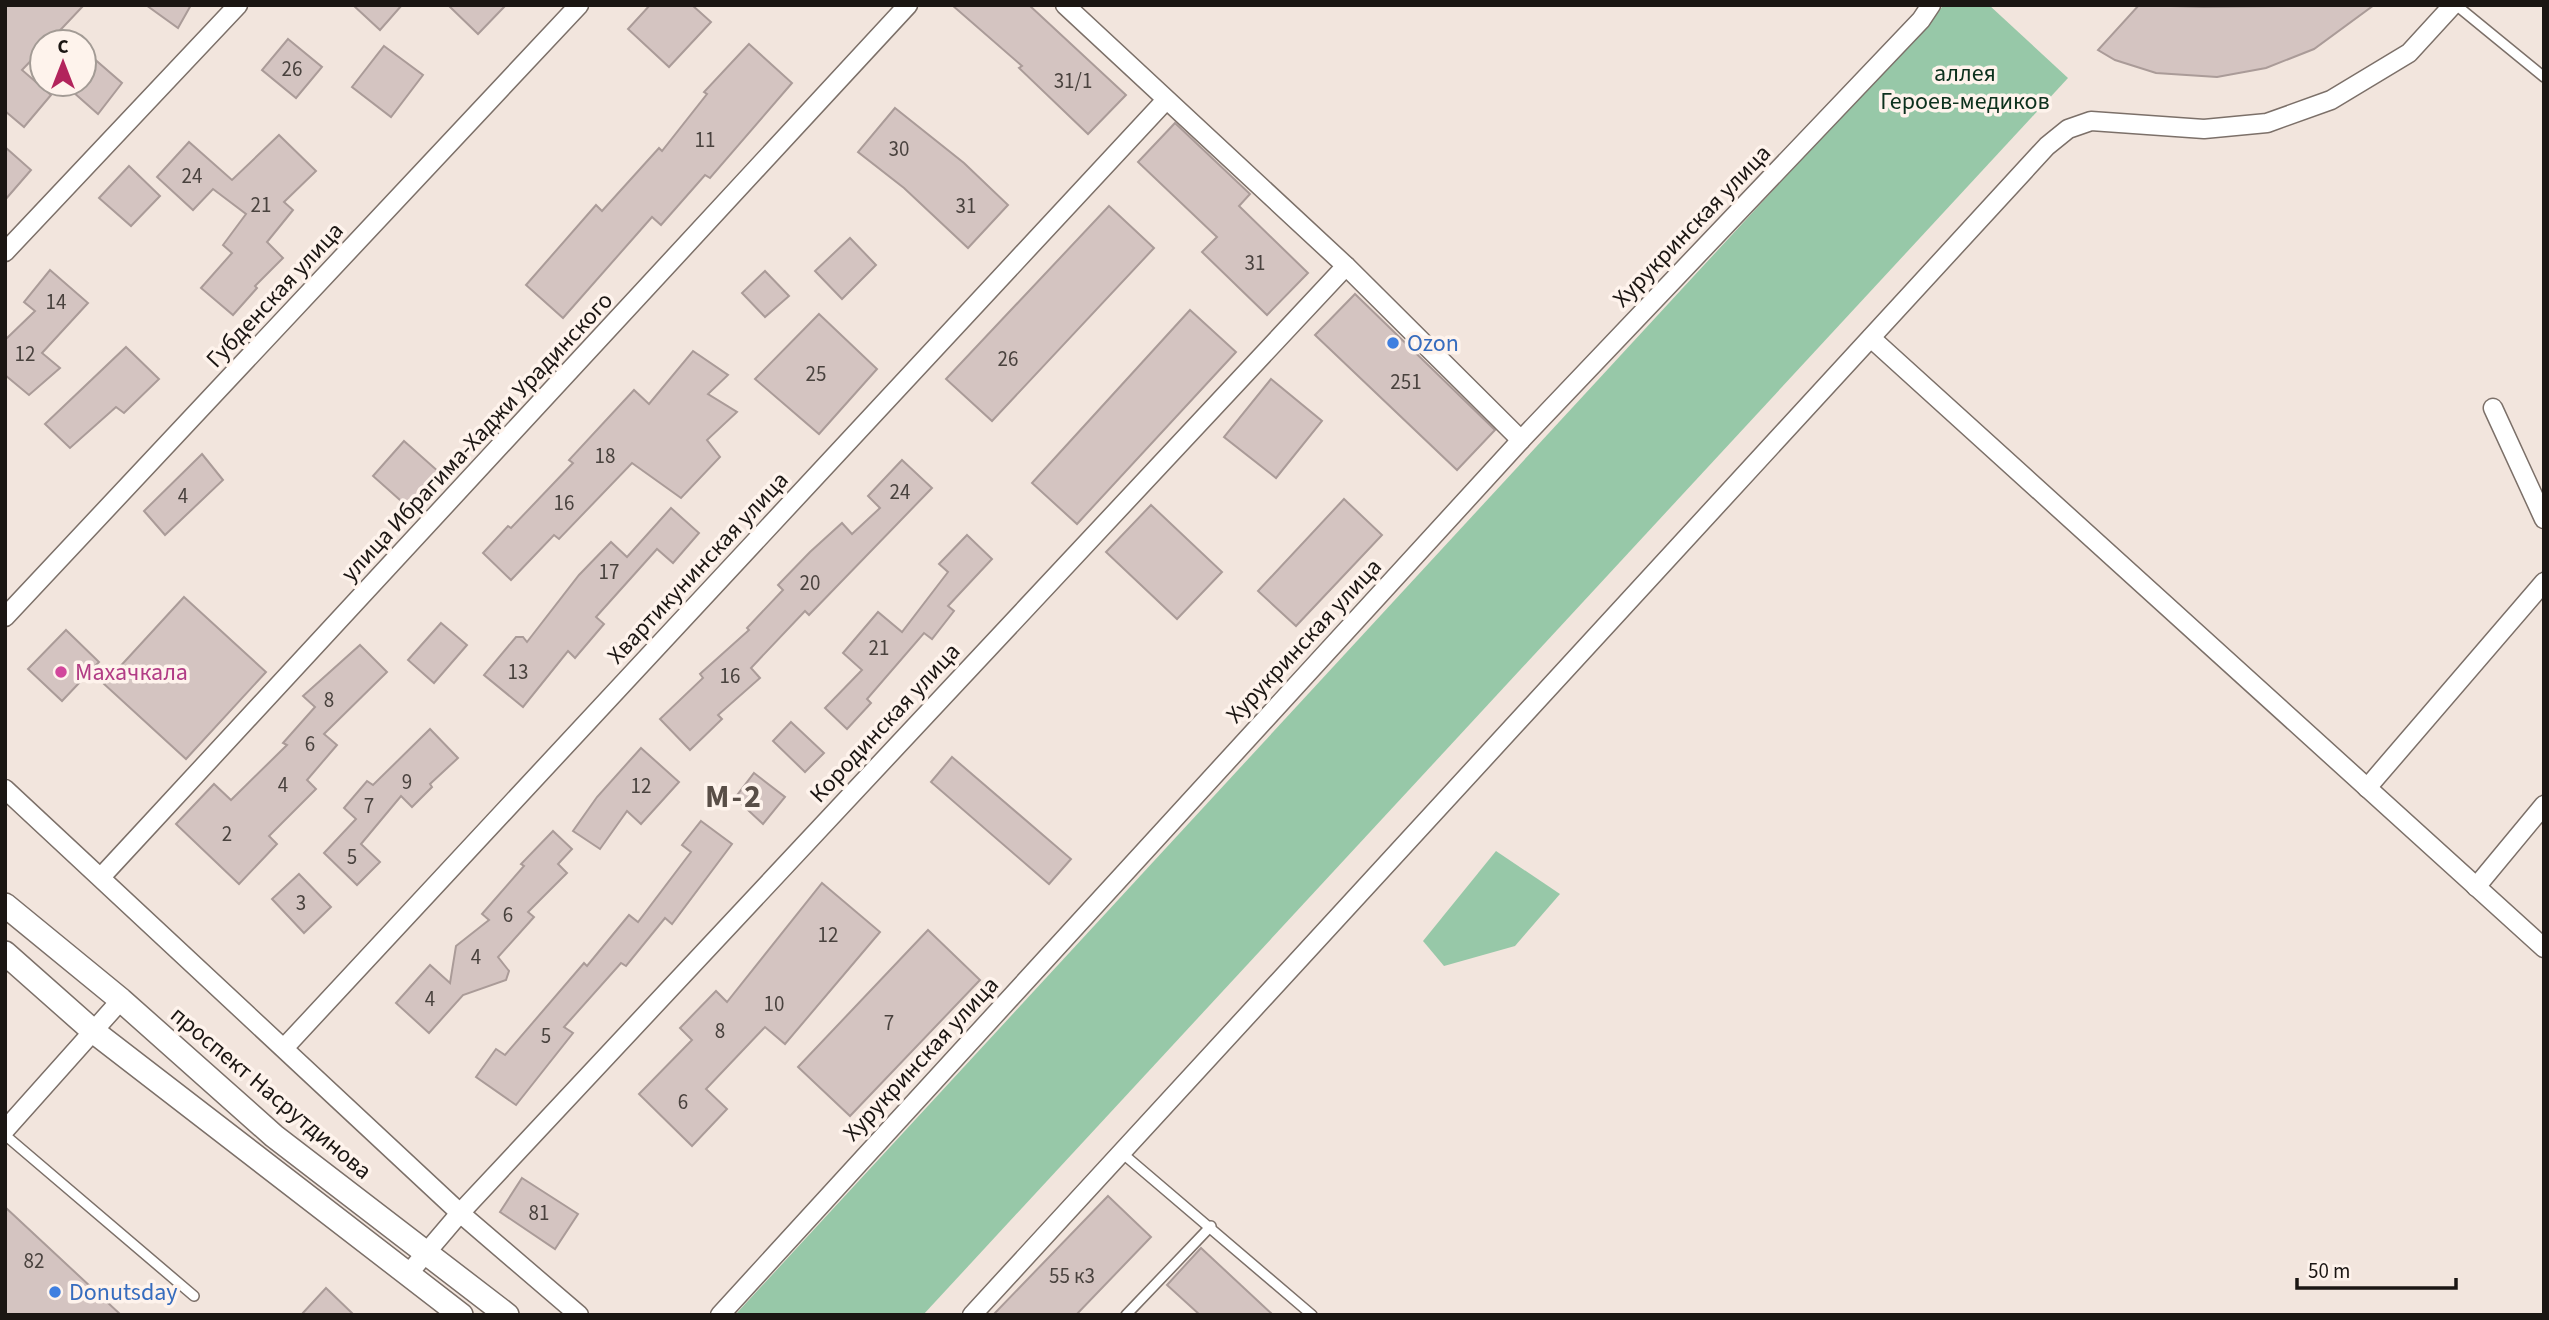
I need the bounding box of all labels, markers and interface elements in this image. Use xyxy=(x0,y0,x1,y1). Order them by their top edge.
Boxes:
north arrow xyxy=(28,28,98,98)
text: С xyxy=(57,34,69,61)
house number: 26 xyxy=(282,54,302,84)
park label: аллея Героев-медиков xyxy=(1880,56,2050,119)
house number: 31/1 xyxy=(1054,66,1092,96)
house number: 11 xyxy=(695,125,715,155)
house number: 30 xyxy=(889,134,909,164)
street label: Хурукринская улица xyxy=(1605,137,1779,315)
house number: 24 xyxy=(182,161,202,191)
house number: 21 xyxy=(251,190,271,220)
house number: 31 xyxy=(956,191,976,221)
street label: Губденская улица xyxy=(198,214,352,376)
house number: 31 xyxy=(1245,248,1265,278)
street label: улица Ибрагима-Хаджи Урадинского xyxy=(333,284,621,590)
house number: 14 xyxy=(46,287,66,317)
place label: Ozon xyxy=(1407,326,1459,361)
marker: Ozon xyxy=(1385,335,1401,351)
house number: 12 xyxy=(15,339,35,369)
house number: 26 xyxy=(998,344,1018,374)
house number: 25 xyxy=(806,359,826,389)
house number: 251 xyxy=(1390,367,1422,397)
house number: 18 xyxy=(595,441,615,471)
street label: Хвартикунинская улица xyxy=(599,464,797,672)
house number: 24 xyxy=(890,477,910,507)
house number: 4 xyxy=(178,481,188,511)
house number: 16 xyxy=(554,488,574,518)
street label: Хурукринская улица xyxy=(1218,551,1390,731)
house number: 17 xyxy=(599,557,619,587)
house number: 20 xyxy=(800,568,820,598)
house number: 21 xyxy=(869,633,889,663)
street label: Кородинская улица xyxy=(801,635,969,811)
place label: Махачкала xyxy=(75,655,188,690)
house number: 13 xyxy=(508,657,528,687)
house number: 16 xyxy=(720,661,740,691)
marker: Махачкала xyxy=(53,664,69,680)
house number: 8 xyxy=(324,685,334,715)
house number: 6 xyxy=(305,729,315,759)
house number: 9 xyxy=(402,767,412,797)
house number: 4 xyxy=(278,770,288,800)
house number: 12 xyxy=(631,771,651,801)
district label: М-2 xyxy=(705,774,763,820)
house number: 7 xyxy=(364,791,374,821)
house number: 2 xyxy=(222,819,232,849)
house number: 5 xyxy=(347,842,357,872)
house number: 3 xyxy=(296,888,306,918)
house number: 6 xyxy=(503,900,513,930)
house number: 12 xyxy=(818,920,838,950)
house number: 4 xyxy=(471,942,481,972)
street label: Хурукринская улица xyxy=(835,969,1007,1149)
house number: 4 xyxy=(425,984,435,1014)
house number: 10 xyxy=(764,989,784,1019)
street label: проспект Насрутдинова xyxy=(163,998,379,1188)
house number: 7 xyxy=(884,1008,894,1038)
house number: 8 xyxy=(715,1016,725,1046)
house number: 5 xyxy=(541,1021,551,1051)
house number: 6 xyxy=(678,1087,688,1117)
house number: 81 xyxy=(529,1198,549,1228)
house number: 82 xyxy=(24,1246,44,1276)
scale bar xyxy=(2297,1246,2456,1290)
text: 50 m xyxy=(2308,1256,2350,1286)
house number: 55 к3 xyxy=(1049,1261,1095,1291)
place label: Donutsday xyxy=(69,1275,178,1310)
marker: Donutsday xyxy=(47,1284,63,1300)

